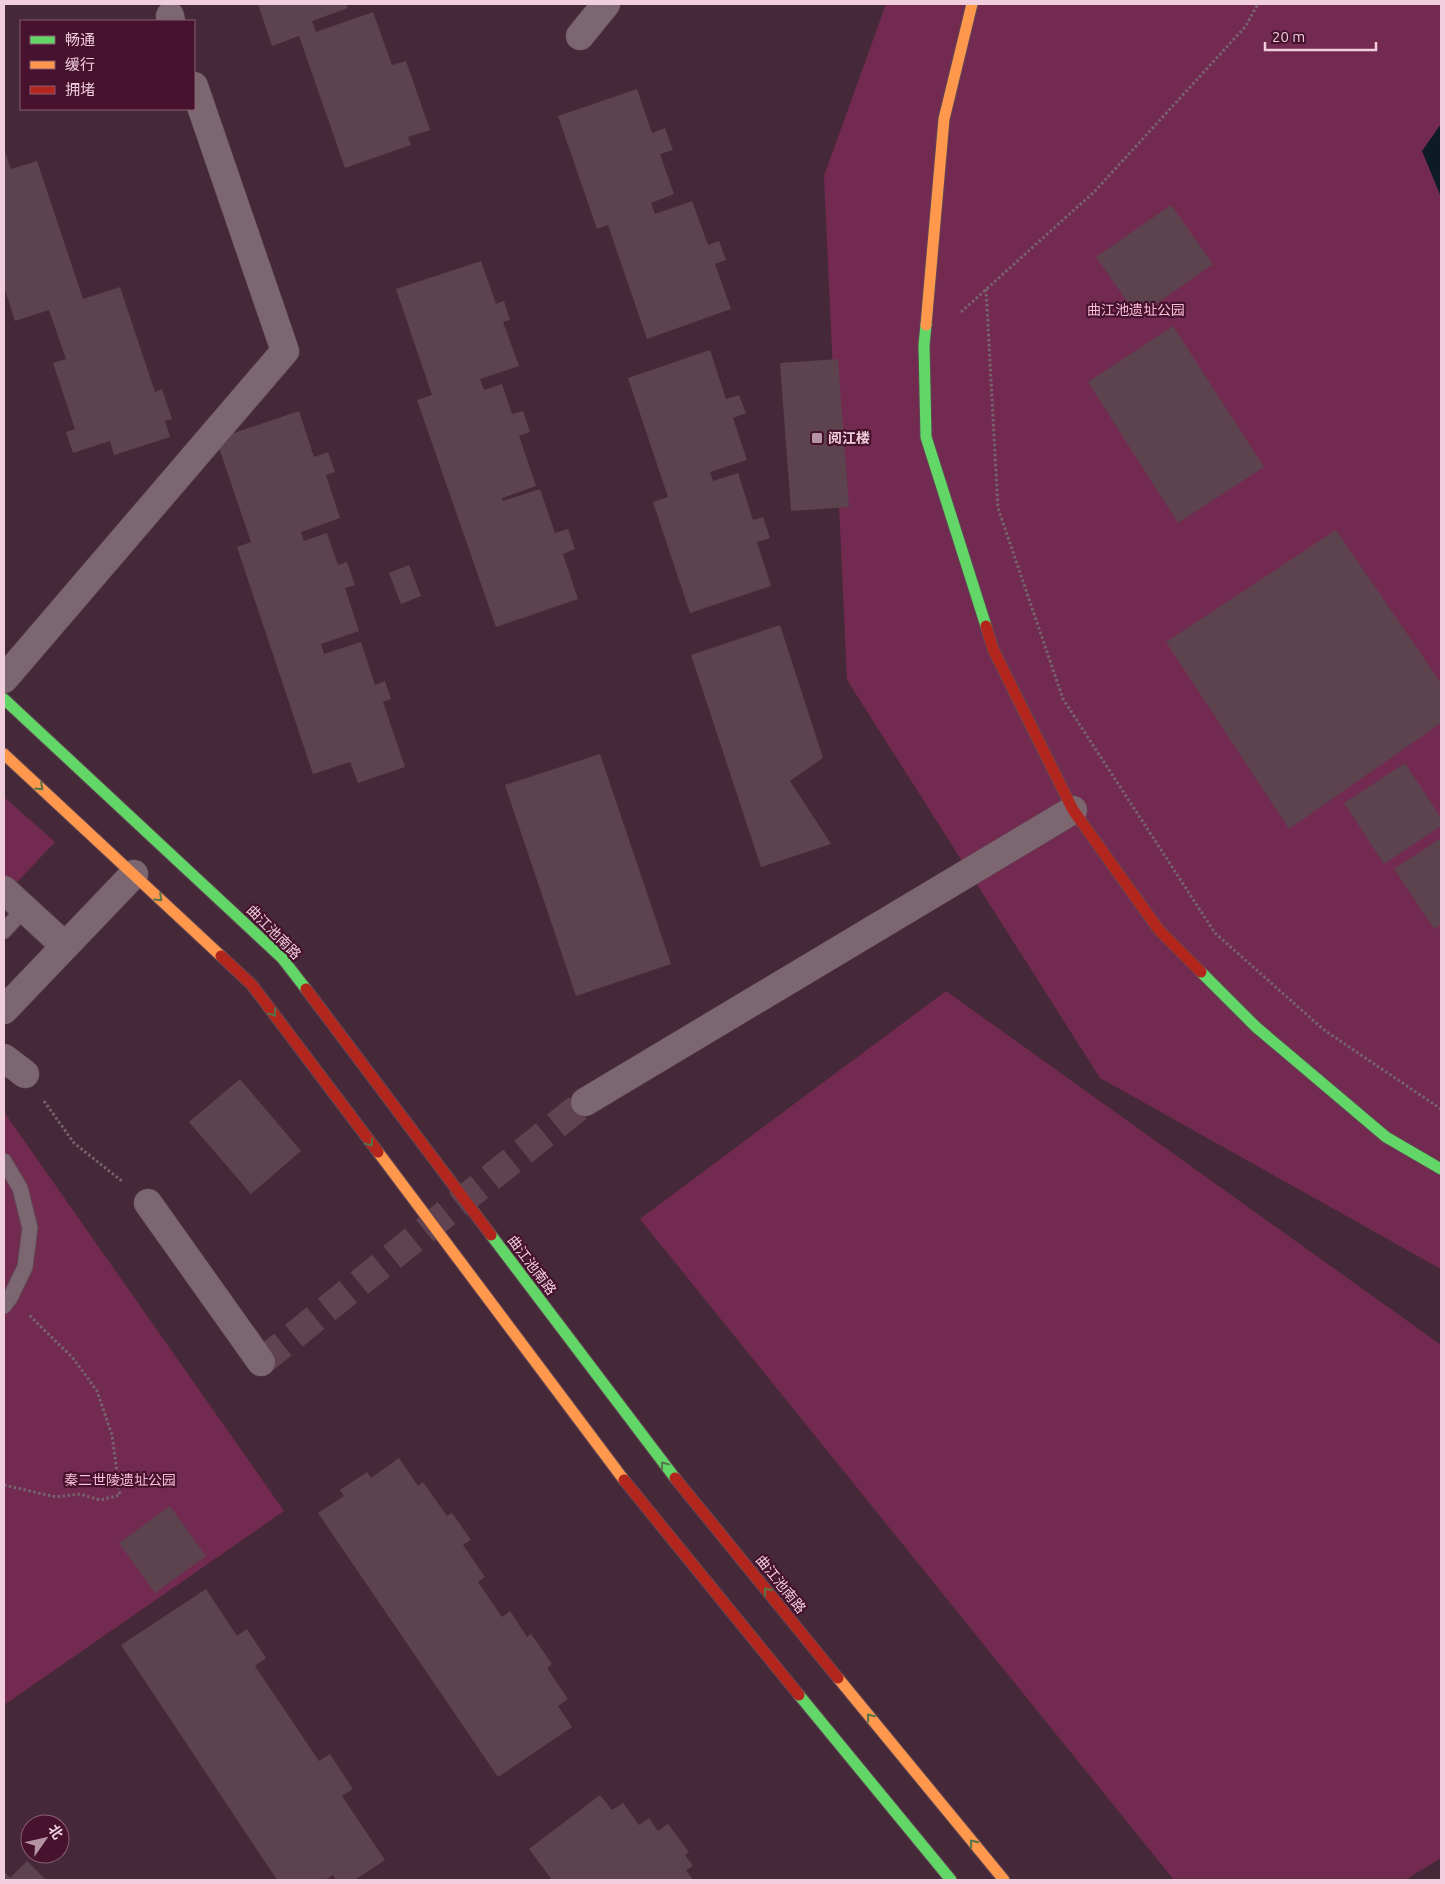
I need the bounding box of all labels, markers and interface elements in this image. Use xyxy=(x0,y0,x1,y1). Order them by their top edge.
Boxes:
legend xyxy=(20,20,195,110)
scale bar xyxy=(1265,20,1376,52)
text: 20 m xyxy=(1272,28,1305,45)
text: 畅通 xyxy=(65,31,95,48)
text: 缓行 xyxy=(65,56,95,73)
text: 拥堵 xyxy=(65,81,95,98)
park label: 曲江池遗址公园 xyxy=(1087,302,1185,318)
place label: 阅江楼 xyxy=(828,430,870,446)
marker: 阅江楼 xyxy=(810,431,824,445)
one-way arrow xyxy=(34,781,43,790)
one-way arrow xyxy=(153,892,162,901)
street label: 曲江池南路 xyxy=(244,902,304,962)
one-way arrow xyxy=(267,1007,275,1016)
one-way arrow xyxy=(365,1137,373,1146)
street label: 曲江池南路 xyxy=(505,1232,559,1298)
one-way arrow xyxy=(662,1462,670,1471)
park label: 秦二世陵遗址公园 xyxy=(64,1472,176,1488)
street label: 曲江池南路 xyxy=(753,1552,809,1616)
one-way arrow xyxy=(764,1588,773,1597)
one-way arrow xyxy=(867,1714,876,1723)
north arrow xyxy=(20,1814,70,1864)
text: 北 xyxy=(45,1821,66,1842)
one-way arrow xyxy=(970,1839,979,1848)

